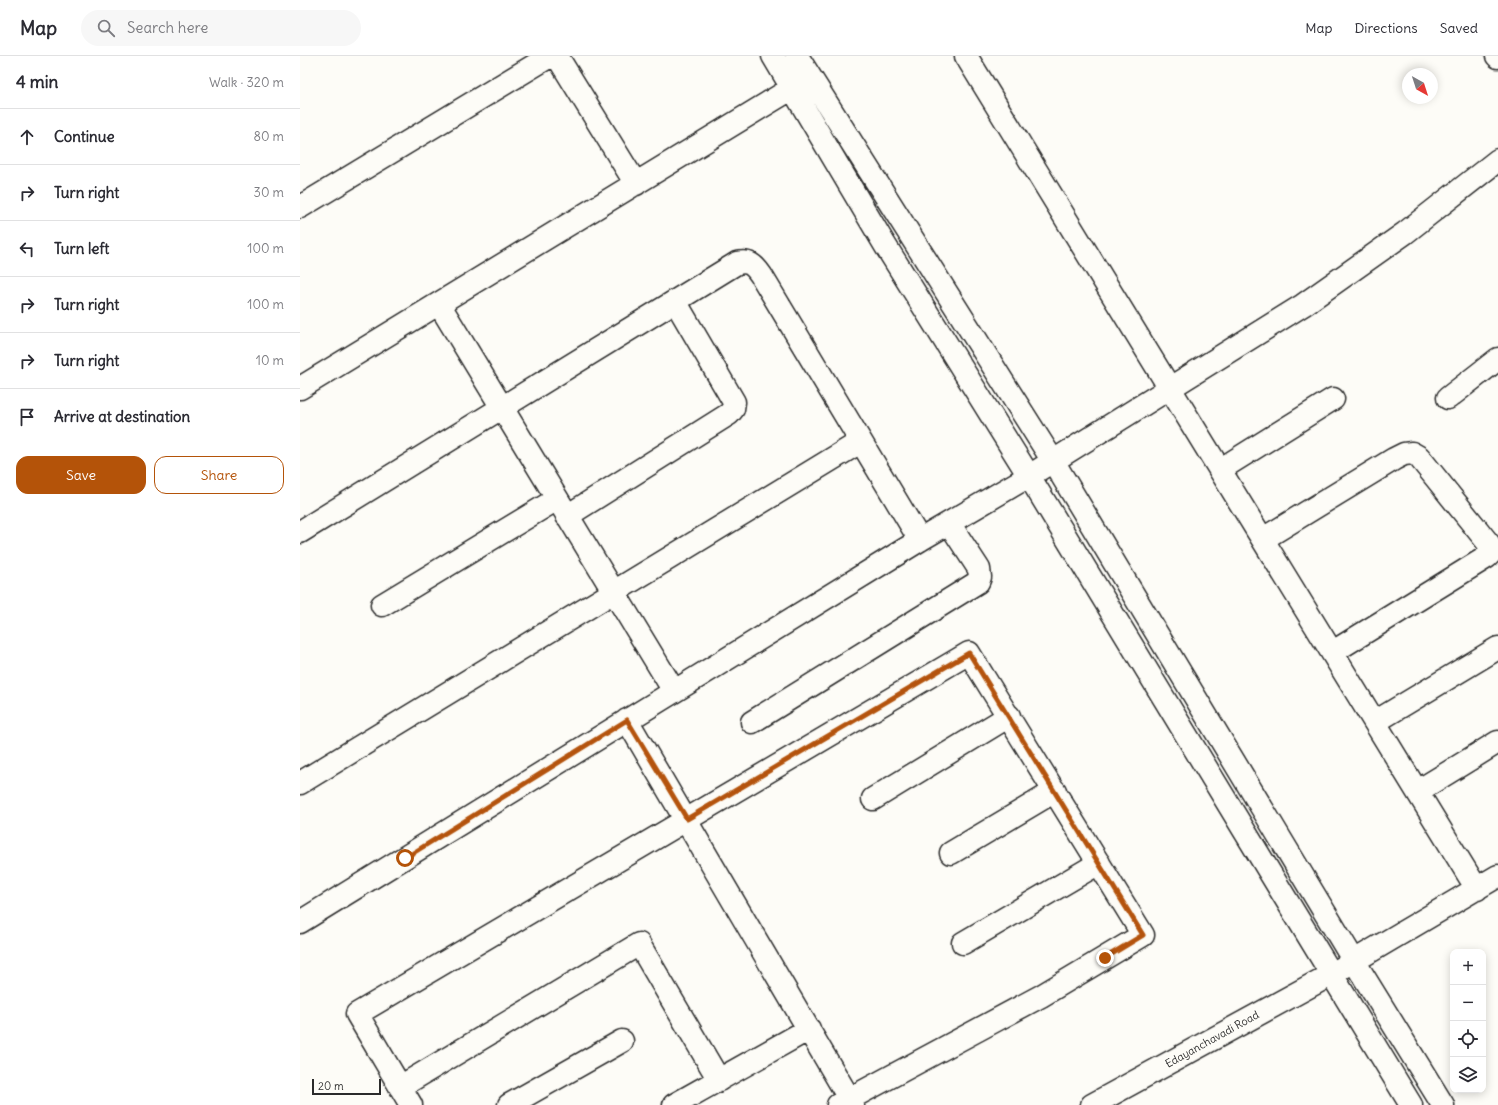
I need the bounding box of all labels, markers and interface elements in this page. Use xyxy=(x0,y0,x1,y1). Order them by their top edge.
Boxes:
search box xyxy=(81,10,361,46)
text: Map xyxy=(20,16,57,40)
icon: search xyxy=(95,17,117,39)
text: Search here xyxy=(127,18,208,37)
text: Map xyxy=(1305,19,1332,37)
text: Directions xyxy=(1354,19,1418,37)
text: Saved xyxy=(1440,19,1478,37)
north arrow xyxy=(1402,68,1438,104)
text: 4 min xyxy=(16,71,58,93)
text: Walk · 320 m xyxy=(209,74,284,91)
icon: ahead xyxy=(16,126,38,148)
text: Continue xyxy=(54,127,115,146)
text: 80 m xyxy=(253,128,284,145)
icon: right xyxy=(16,182,38,204)
text: Turn right xyxy=(54,183,119,202)
text: 30 m xyxy=(254,184,284,201)
icon: left xyxy=(16,238,38,260)
text: Turn left xyxy=(54,239,109,258)
text: 100 m xyxy=(247,240,284,257)
icon: right xyxy=(16,294,38,316)
text: Turn right xyxy=(54,295,119,314)
text: 100 m xyxy=(247,296,284,313)
icon: right xyxy=(16,350,38,372)
text: Turn right xyxy=(54,351,119,370)
text: 10 m xyxy=(256,352,284,369)
icon: arrive xyxy=(16,406,38,428)
text: Arrive at destination xyxy=(54,407,190,426)
button: Save xyxy=(16,456,146,494)
button: Share xyxy=(154,456,284,494)
route start xyxy=(396,849,414,867)
route end xyxy=(1096,949,1114,967)
map controls xyxy=(1450,949,1486,1093)
button: + xyxy=(1450,949,1486,985)
button: − xyxy=(1450,985,1486,1021)
street label: Edayanchavadi Road xyxy=(1163,1007,1262,1071)
button: locate xyxy=(1450,1021,1486,1057)
button: layers xyxy=(1450,1057,1486,1093)
scale bar xyxy=(312,1077,381,1096)
text: 20 m xyxy=(318,1079,344,1093)

